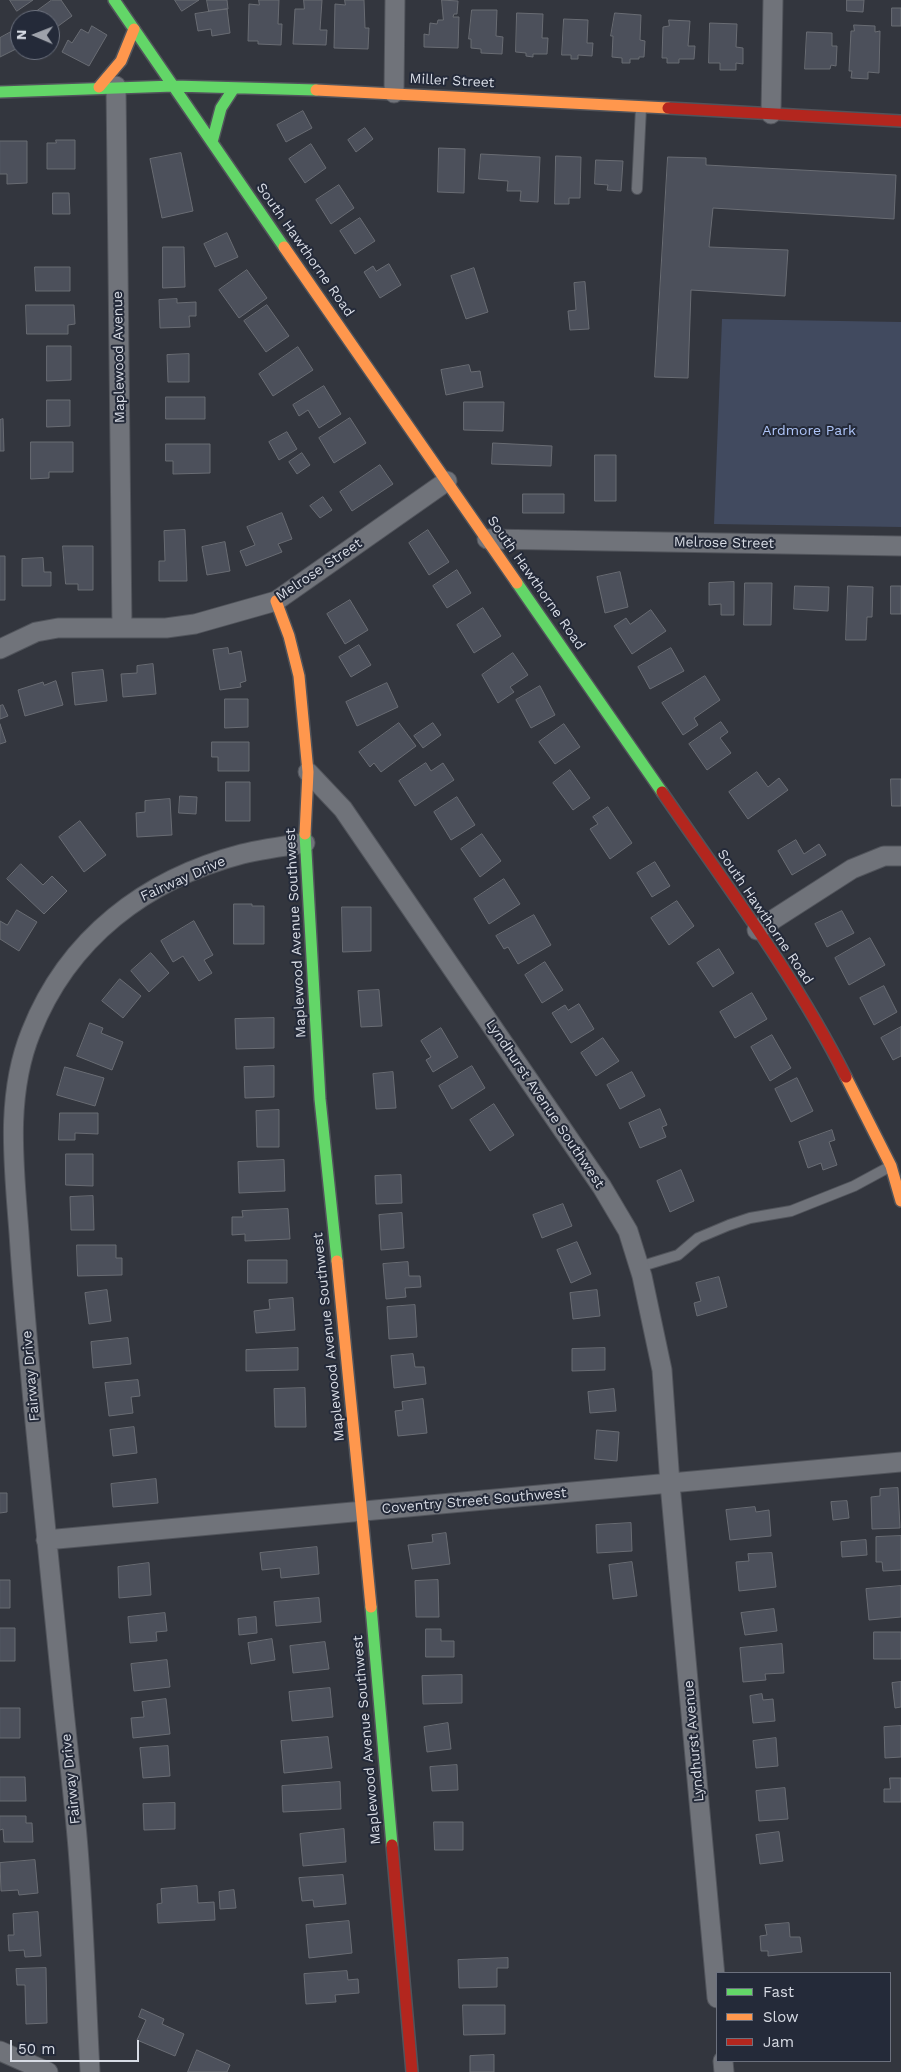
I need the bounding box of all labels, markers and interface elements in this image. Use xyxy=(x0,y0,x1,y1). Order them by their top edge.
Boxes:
north arrow xyxy=(10,10,60,60)
text: N xyxy=(13,29,29,40)
street label: Miller Street xyxy=(409,70,495,92)
street label: South Hawthorne Road xyxy=(252,180,358,320)
street label: Maplewood Avenue xyxy=(109,291,129,423)
park label: Ardmore Park xyxy=(762,423,856,439)
street label: South Hawthorne Road xyxy=(483,513,589,653)
street label: Melrose Street xyxy=(674,534,774,552)
street label: Melrose Street xyxy=(273,535,365,605)
street label: Maplewood Avenue Southwest xyxy=(282,828,310,1038)
street label: South Hawthorne Road xyxy=(713,846,817,988)
street label: Fairway Drive xyxy=(138,853,228,905)
street label: Lyndhurst Avenue Southwest xyxy=(482,1016,608,1192)
street label: Maplewood Avenue Southwest xyxy=(310,1232,348,1442)
street label: Fairway Drive xyxy=(19,1330,43,1422)
street label: Coventry Street Southwest xyxy=(381,1485,567,1517)
street label: Maplewood Avenue Southwest xyxy=(349,1635,385,1845)
street label: Lyndhurst Avenue xyxy=(680,1679,708,1803)
street label: Fairway Drive xyxy=(58,1733,84,1825)
legend xyxy=(716,1972,891,2062)
text: Fast xyxy=(763,1983,794,2001)
text: Slow xyxy=(763,2008,799,2026)
scale bar xyxy=(12,2030,141,2062)
text: Jam xyxy=(763,2033,794,2051)
text: 50 m xyxy=(18,2040,55,2058)

